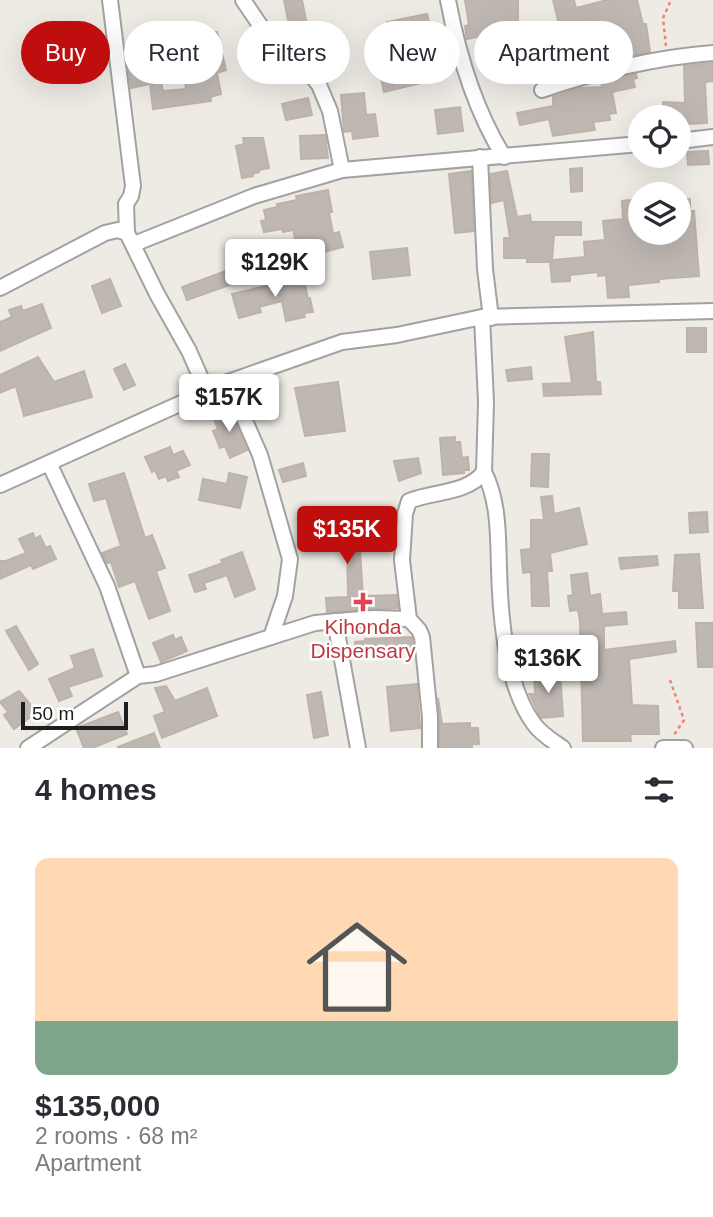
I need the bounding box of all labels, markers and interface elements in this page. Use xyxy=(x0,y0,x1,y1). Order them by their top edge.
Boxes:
chip: Buy xyxy=(21,21,110,84)
chip: Rent xyxy=(124,21,223,84)
chip: Filters xyxy=(237,21,350,84)
chip: New xyxy=(364,21,460,84)
chip: Apartment xyxy=(474,21,633,84)
map controls xyxy=(628,105,691,245)
button: locate xyxy=(628,105,691,168)
button: layers xyxy=(628,182,691,245)
pin: $129K xyxy=(226,240,324,299)
text: $129K xyxy=(241,249,309,275)
pin: $157K xyxy=(180,374,278,434)
text: $157K xyxy=(195,384,263,410)
pin: $135K xyxy=(298,506,396,566)
text: $135K xyxy=(313,516,381,542)
marker: Kihonda Dispensary xyxy=(353,592,373,612)
place label: Kihonda Dispensary xyxy=(310,615,416,662)
pin: $136K xyxy=(499,636,597,695)
text: $136K xyxy=(514,645,582,671)
scale bar xyxy=(21,699,128,731)
text: 50 m xyxy=(32,703,74,724)
icon: filters xyxy=(640,771,678,809)
text: 4 homes xyxy=(35,773,157,806)
icon: home xyxy=(294,904,420,1030)
text: $135,000 xyxy=(35,1089,160,1122)
text: 2 rooms · 68 m² xyxy=(35,1123,197,1149)
text: Apartment xyxy=(35,1150,141,1176)

